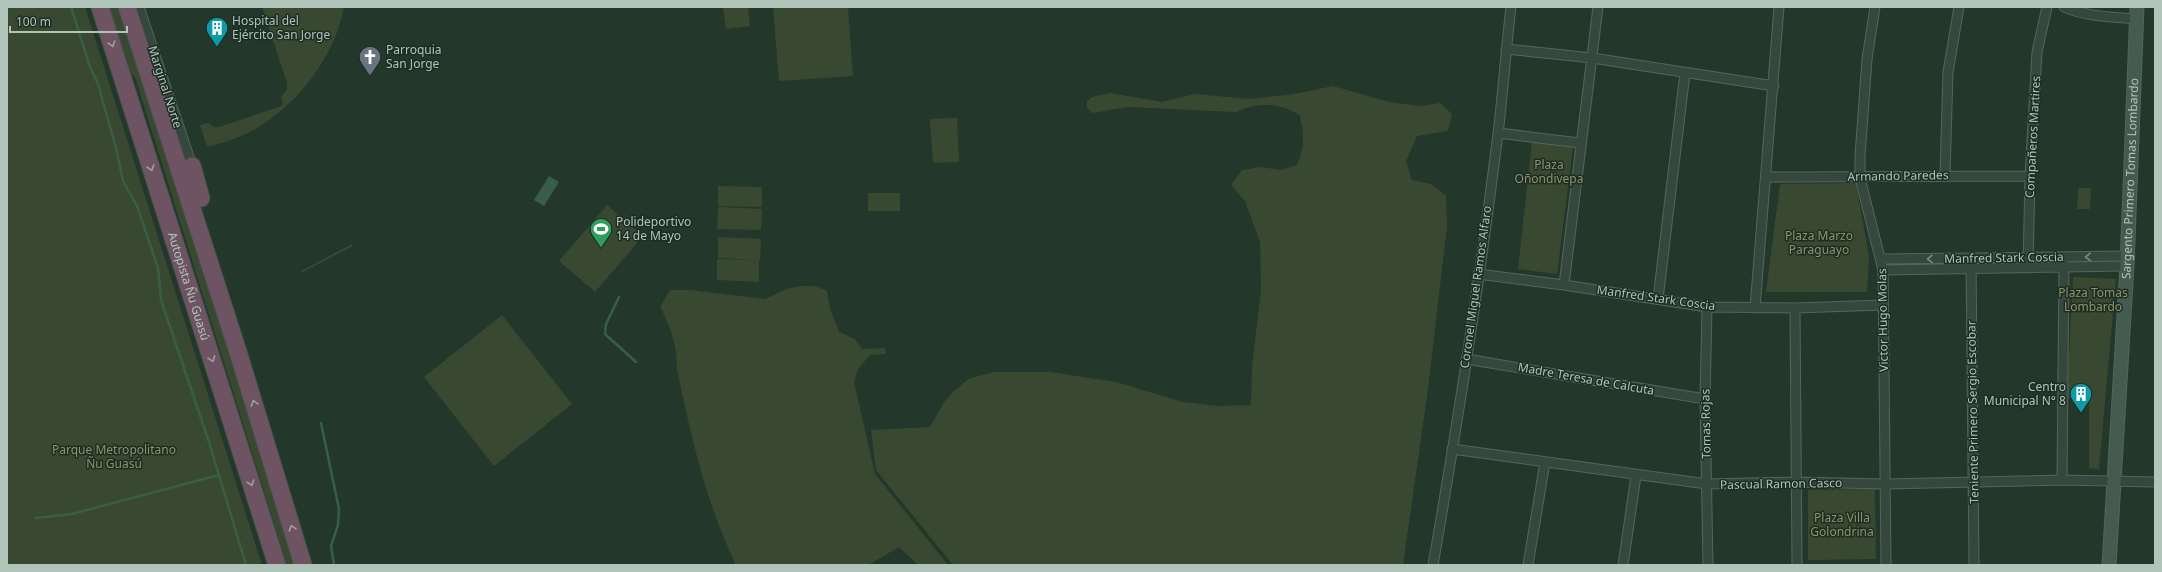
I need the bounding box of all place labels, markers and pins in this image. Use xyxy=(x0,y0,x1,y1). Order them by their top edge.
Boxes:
place label: Hospital del Ejército San Jorge xyxy=(232,12,330,43)
building icon: Hospital del Ejército San Jorge xyxy=(204,15,230,48)
place label: Parroquia San Jorge xyxy=(386,41,442,72)
church icon: Parroquia San Jorge xyxy=(357,44,383,77)
place label: Polideportivo 14 de Mayo xyxy=(616,213,691,244)
sports icon: Polideportivo 14 de Mayo xyxy=(588,216,614,249)
place label: Centro Municipal N° 8 xyxy=(1984,378,2066,409)
building icon: Centro Municipal N° 8 xyxy=(2068,381,2094,414)

